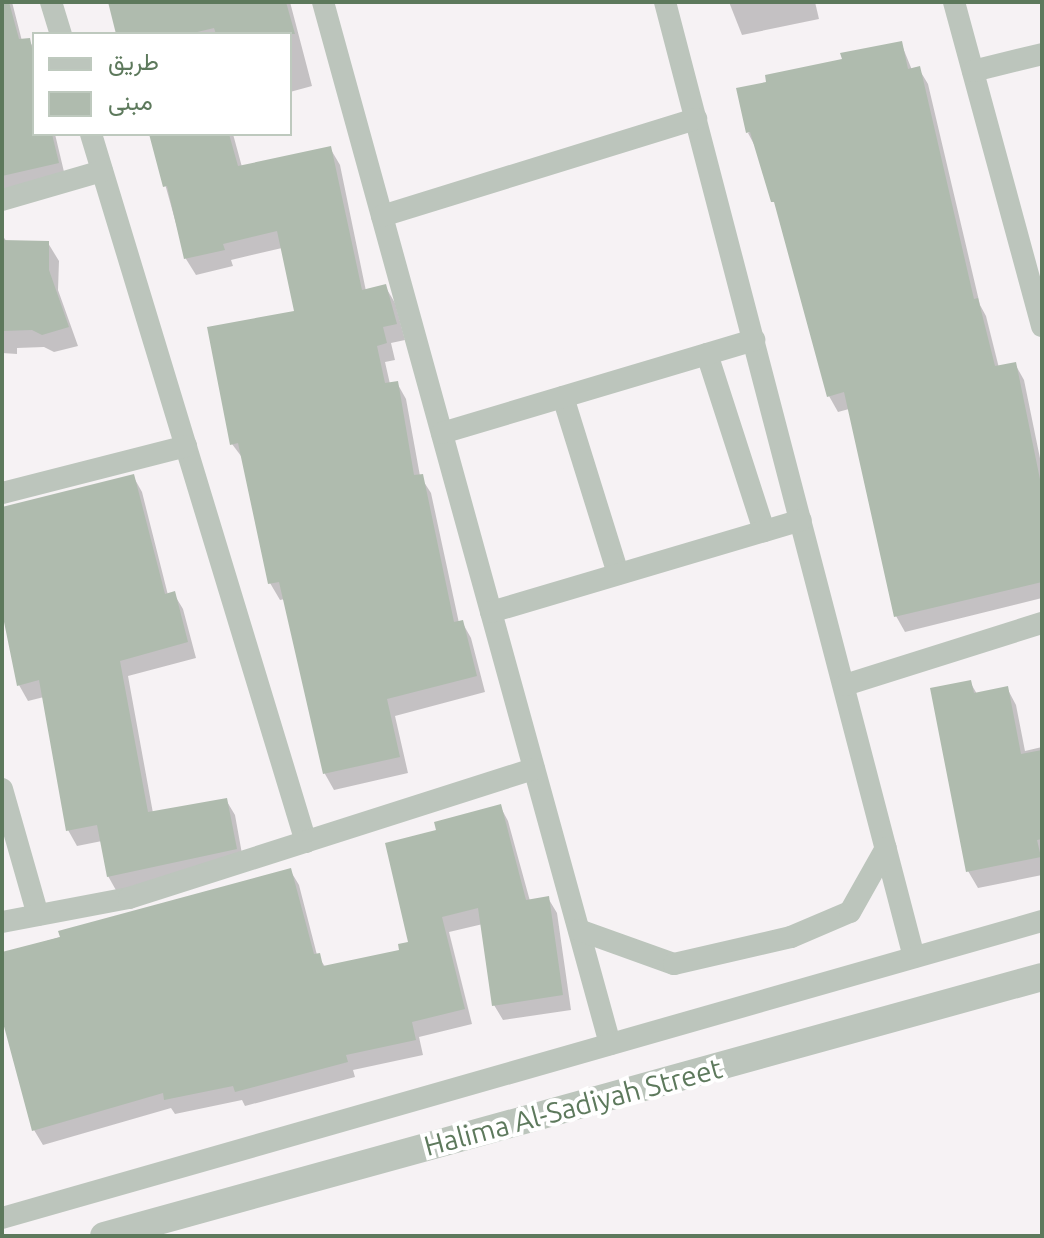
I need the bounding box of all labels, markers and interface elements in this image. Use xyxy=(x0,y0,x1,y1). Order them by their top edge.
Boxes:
legend xyxy=(32,32,292,136)
text: طريق xyxy=(108,48,159,75)
text: مبنى xyxy=(108,88,153,115)
street label: Halima Al-Sadiyah Street xyxy=(420,1051,726,1163)

